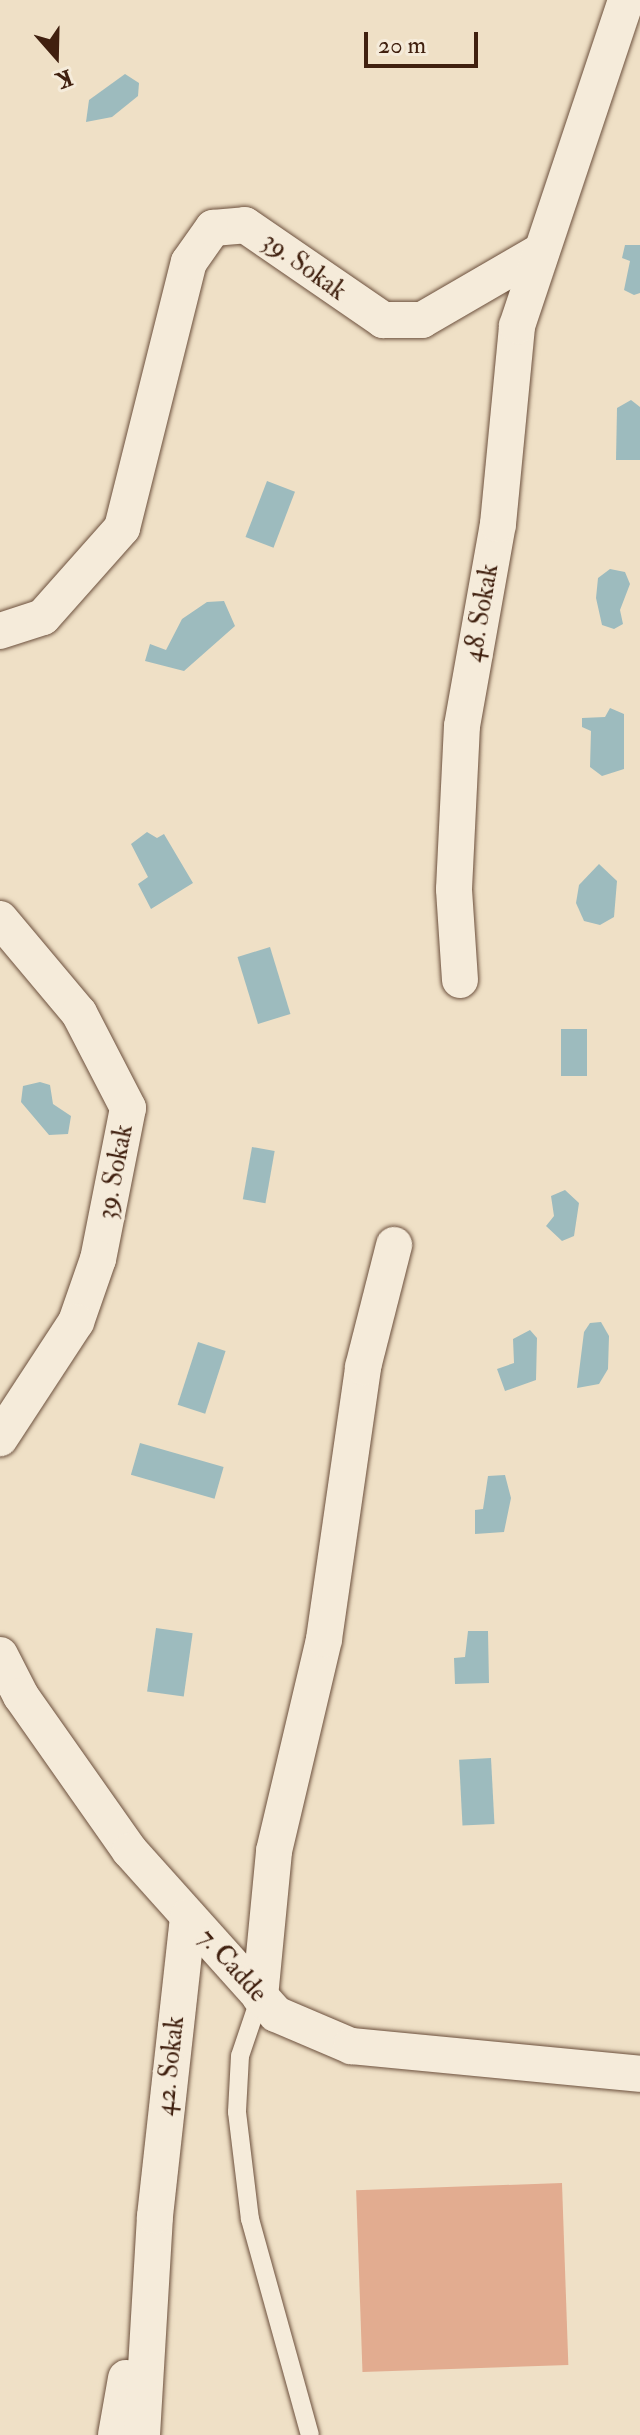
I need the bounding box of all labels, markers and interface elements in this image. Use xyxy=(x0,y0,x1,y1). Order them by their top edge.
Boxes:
north arrow xyxy=(16,16,96,96)
scale bar xyxy=(368,16,482,66)
text: 20 m xyxy=(378,30,426,61)
text: K xyxy=(52,63,76,94)
street label: 39. Sokak xyxy=(256,226,352,308)
street label: 48. Sokak xyxy=(458,562,506,664)
street label: 39. Sokak xyxy=(92,1122,140,1222)
street label: 7. Cadde xyxy=(191,1923,273,2009)
street label: 42. Sokak xyxy=(150,2015,192,2117)

